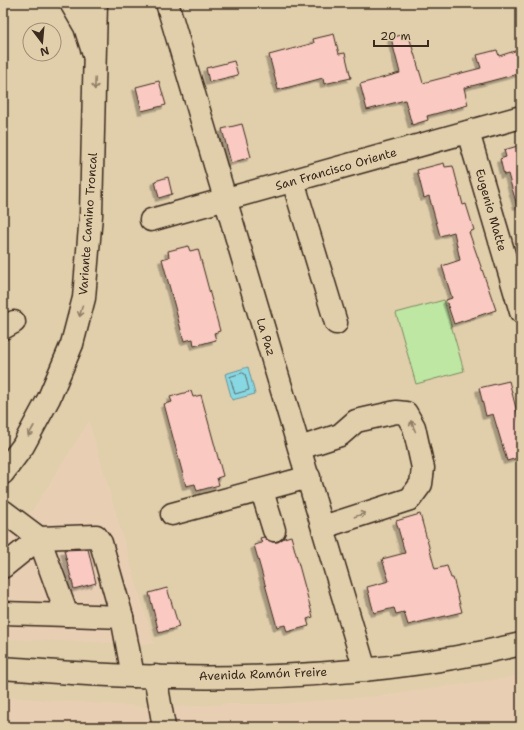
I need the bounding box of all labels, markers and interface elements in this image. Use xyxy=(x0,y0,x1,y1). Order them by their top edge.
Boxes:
north arrow xyxy=(22,22,62,62)
scale bar xyxy=(374,22,428,48)
text: 20 m xyxy=(380,28,411,44)
text: N xyxy=(38,43,51,60)
one-way arrow xyxy=(91,77,99,90)
street label: San Francisco Oriente xyxy=(273,144,399,194)
street label: Variante Camino Troncal xyxy=(75,152,101,296)
street label: Eugenio Matte xyxy=(472,167,510,253)
one-way arrow xyxy=(76,304,84,317)
street label: La Paz xyxy=(253,316,279,358)
one-way arrow xyxy=(408,420,416,432)
one-way arrow xyxy=(27,425,34,437)
one-way arrow xyxy=(354,511,367,518)
street label: Avenida Ramón Freire xyxy=(199,664,328,684)

